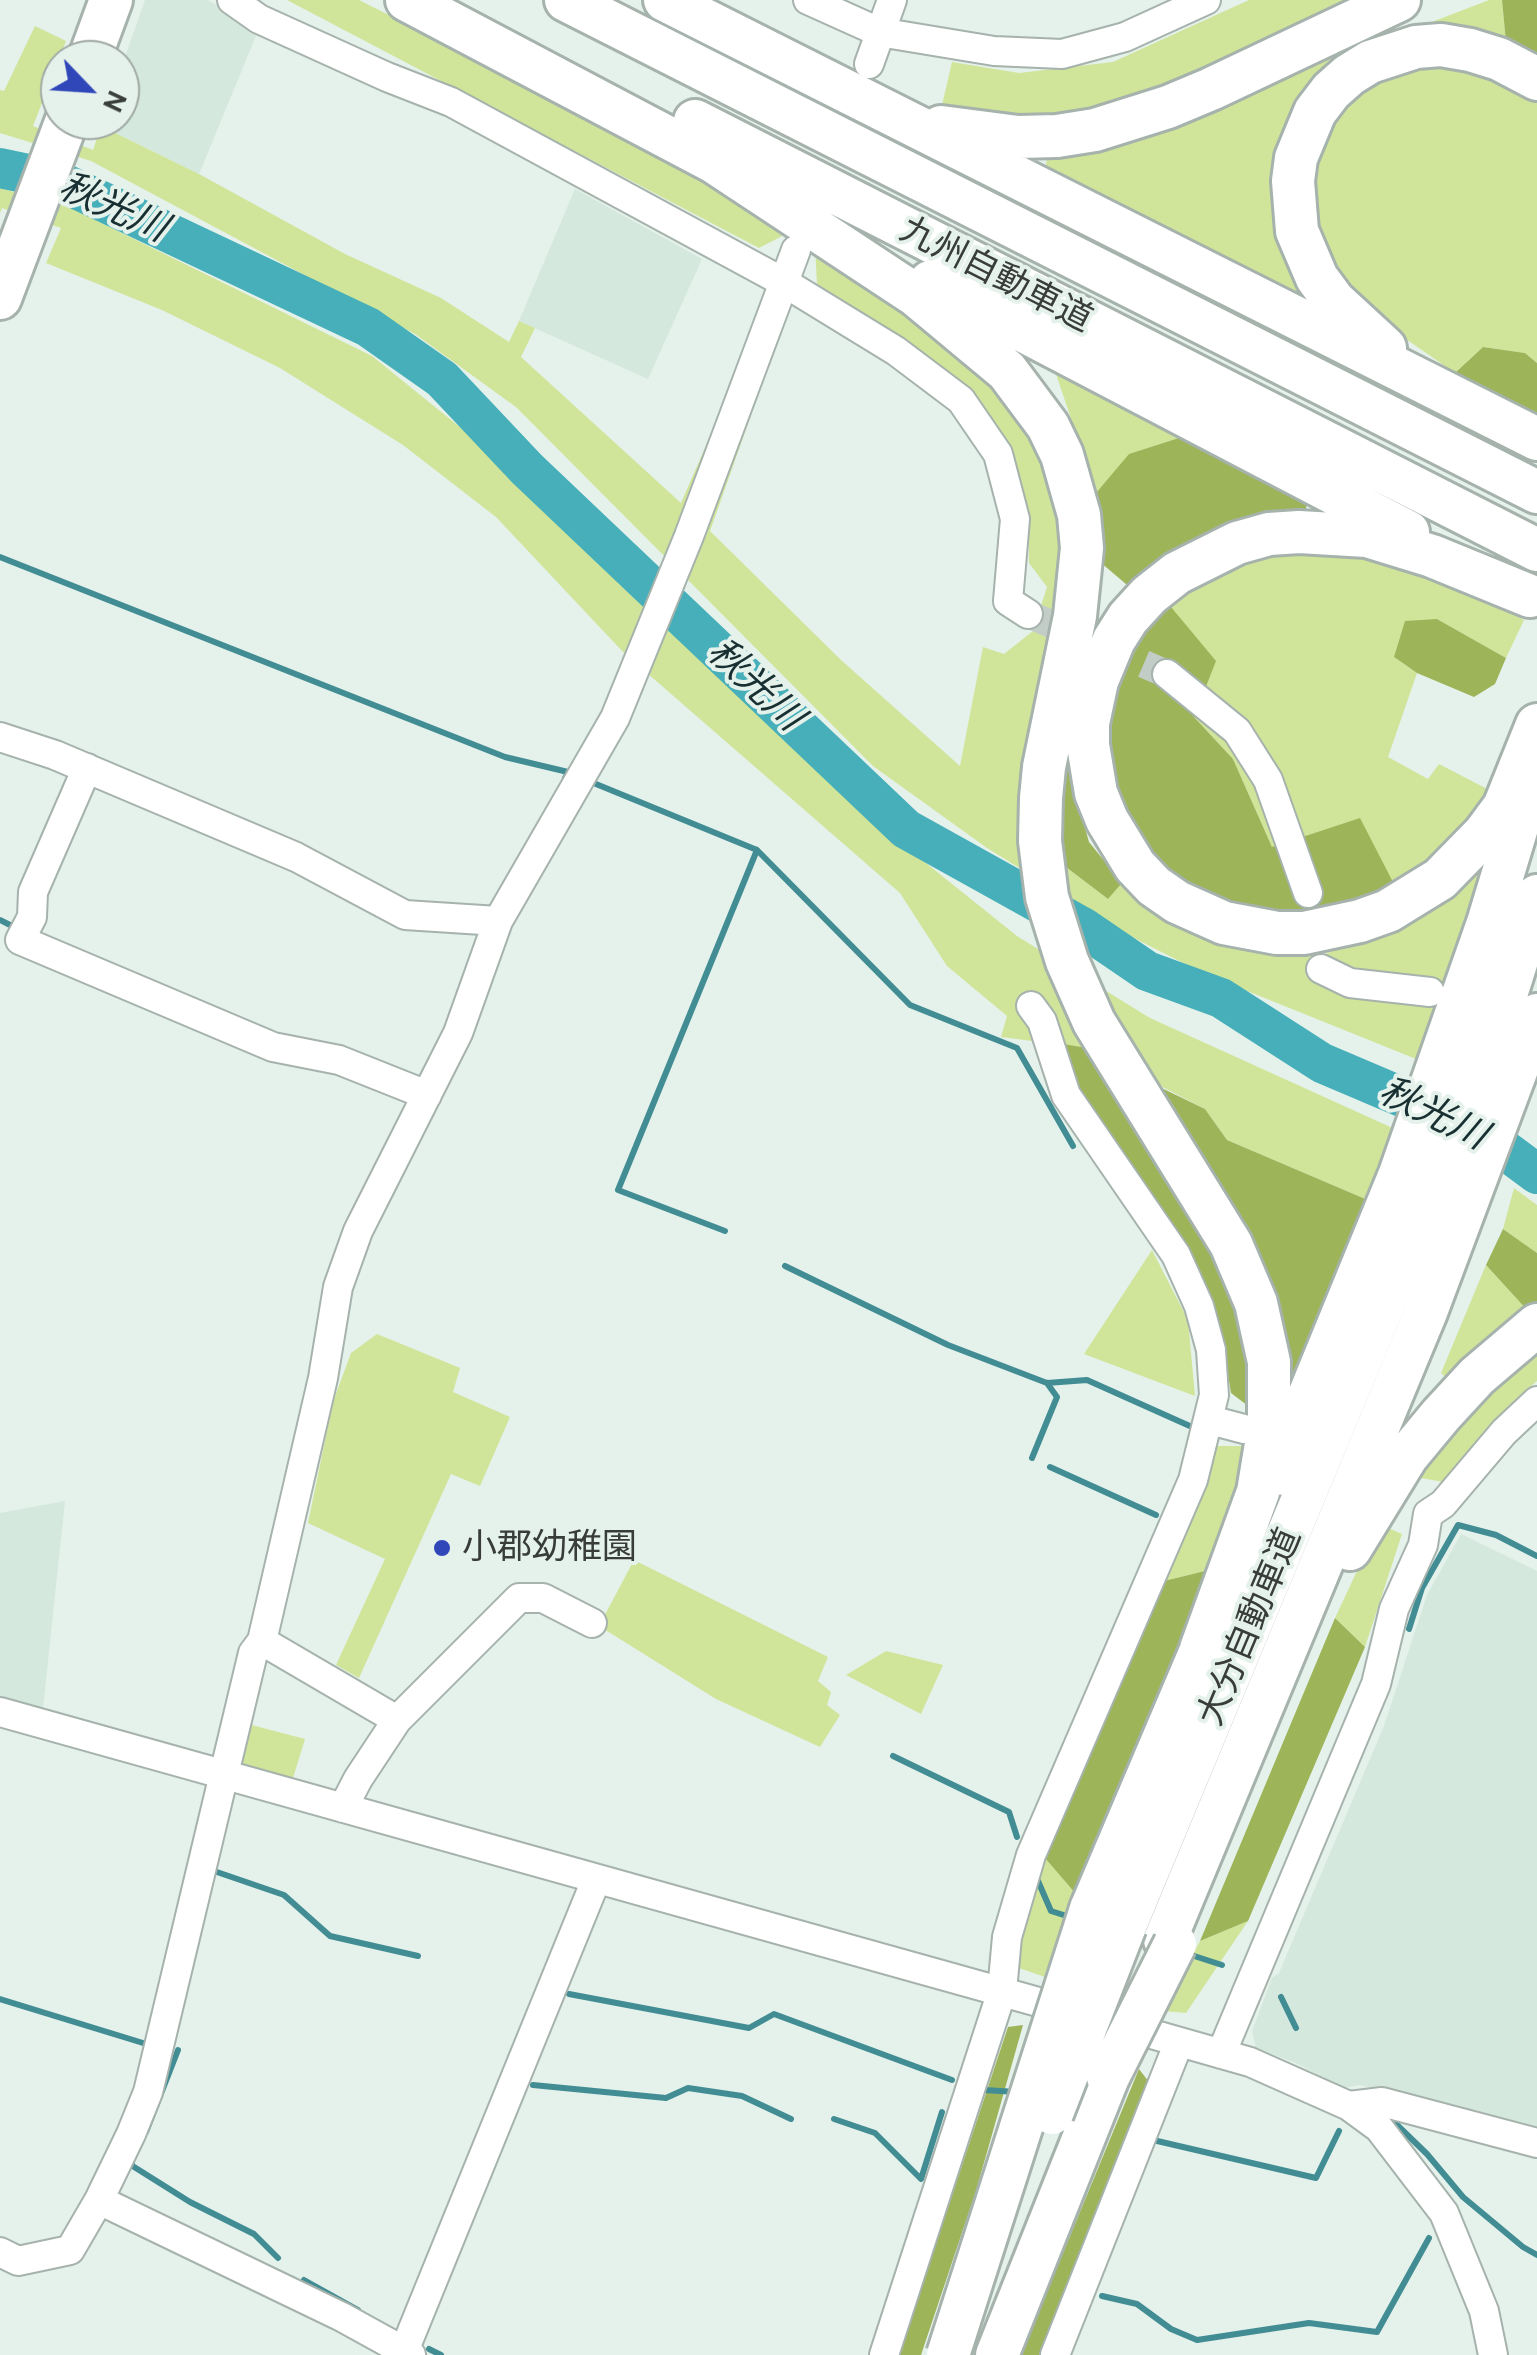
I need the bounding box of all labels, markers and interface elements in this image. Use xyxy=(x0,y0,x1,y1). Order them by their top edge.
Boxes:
north arrow xyxy=(40,40,140,140)
text: N xyxy=(96,86,135,118)
water label: 秋光川 xyxy=(52,164,174,252)
street label: 九州自動車道 xyxy=(893,209,1099,341)
water label: 秋光川 xyxy=(698,629,812,741)
water label: 秋光川 xyxy=(1372,1069,1494,1159)
street label: 大分自動車道 xyxy=(1190,1522,1310,1732)
place label: 小郡幼稚園 xyxy=(462,1527,637,1569)
marker: 小郡幼稚園 xyxy=(431,1537,453,1559)

